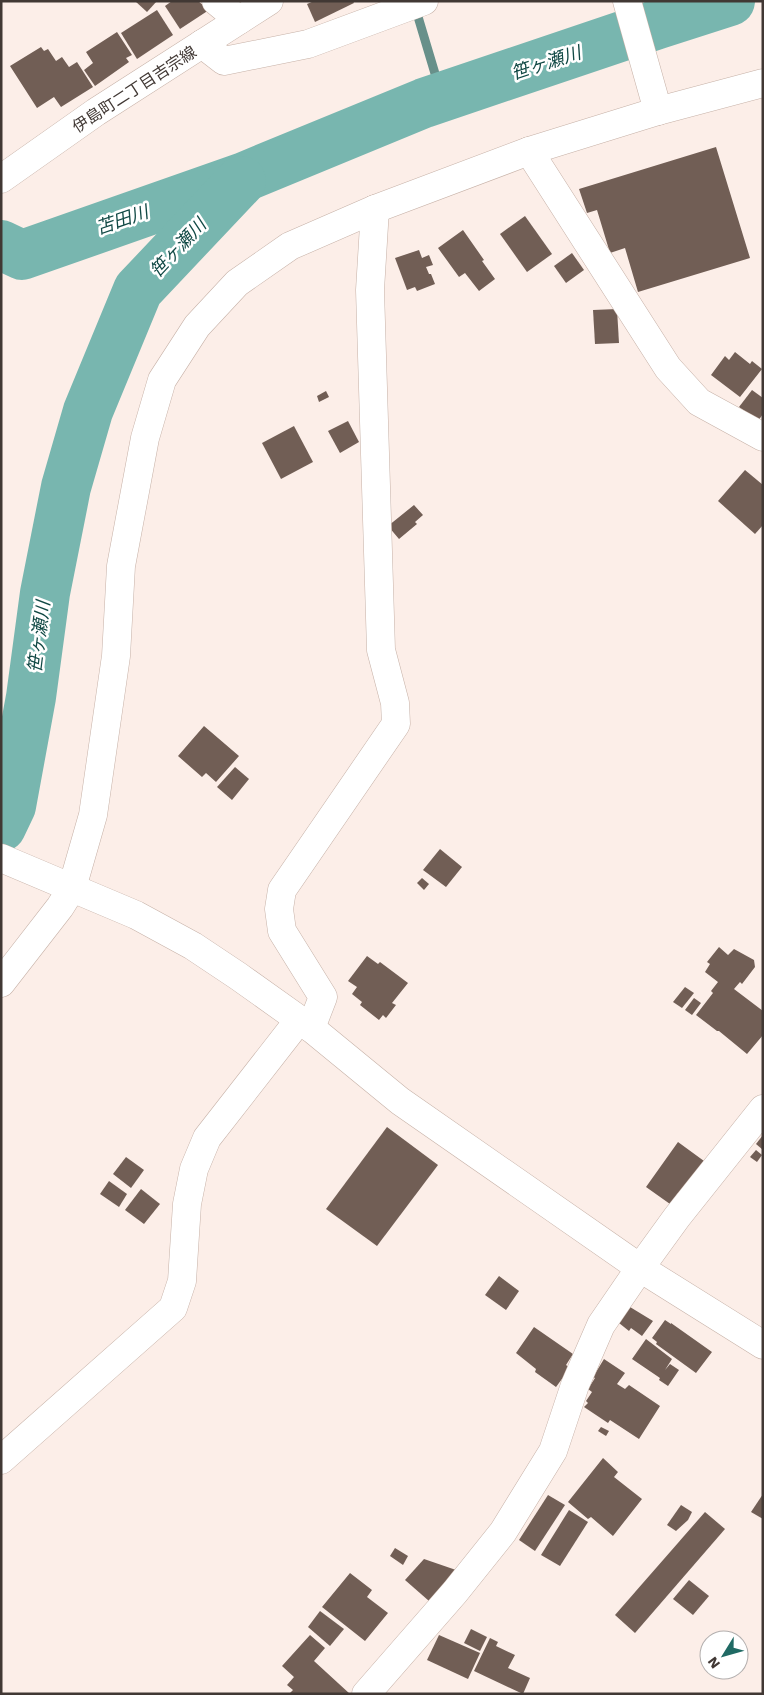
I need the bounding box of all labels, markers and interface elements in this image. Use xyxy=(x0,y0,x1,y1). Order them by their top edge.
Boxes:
water label: 笹ヶ瀬川 xyxy=(508,41,585,84)
street label: 伊島町二丁目吉宗線 xyxy=(69,42,200,137)
water label: 苫田川 xyxy=(93,200,153,238)
water label: 笹ヶ瀬川 xyxy=(145,213,211,281)
water label: 笹ヶ瀬川 xyxy=(24,598,54,674)
north arrow xyxy=(699,1630,749,1680)
text: N xyxy=(704,1654,723,1672)

